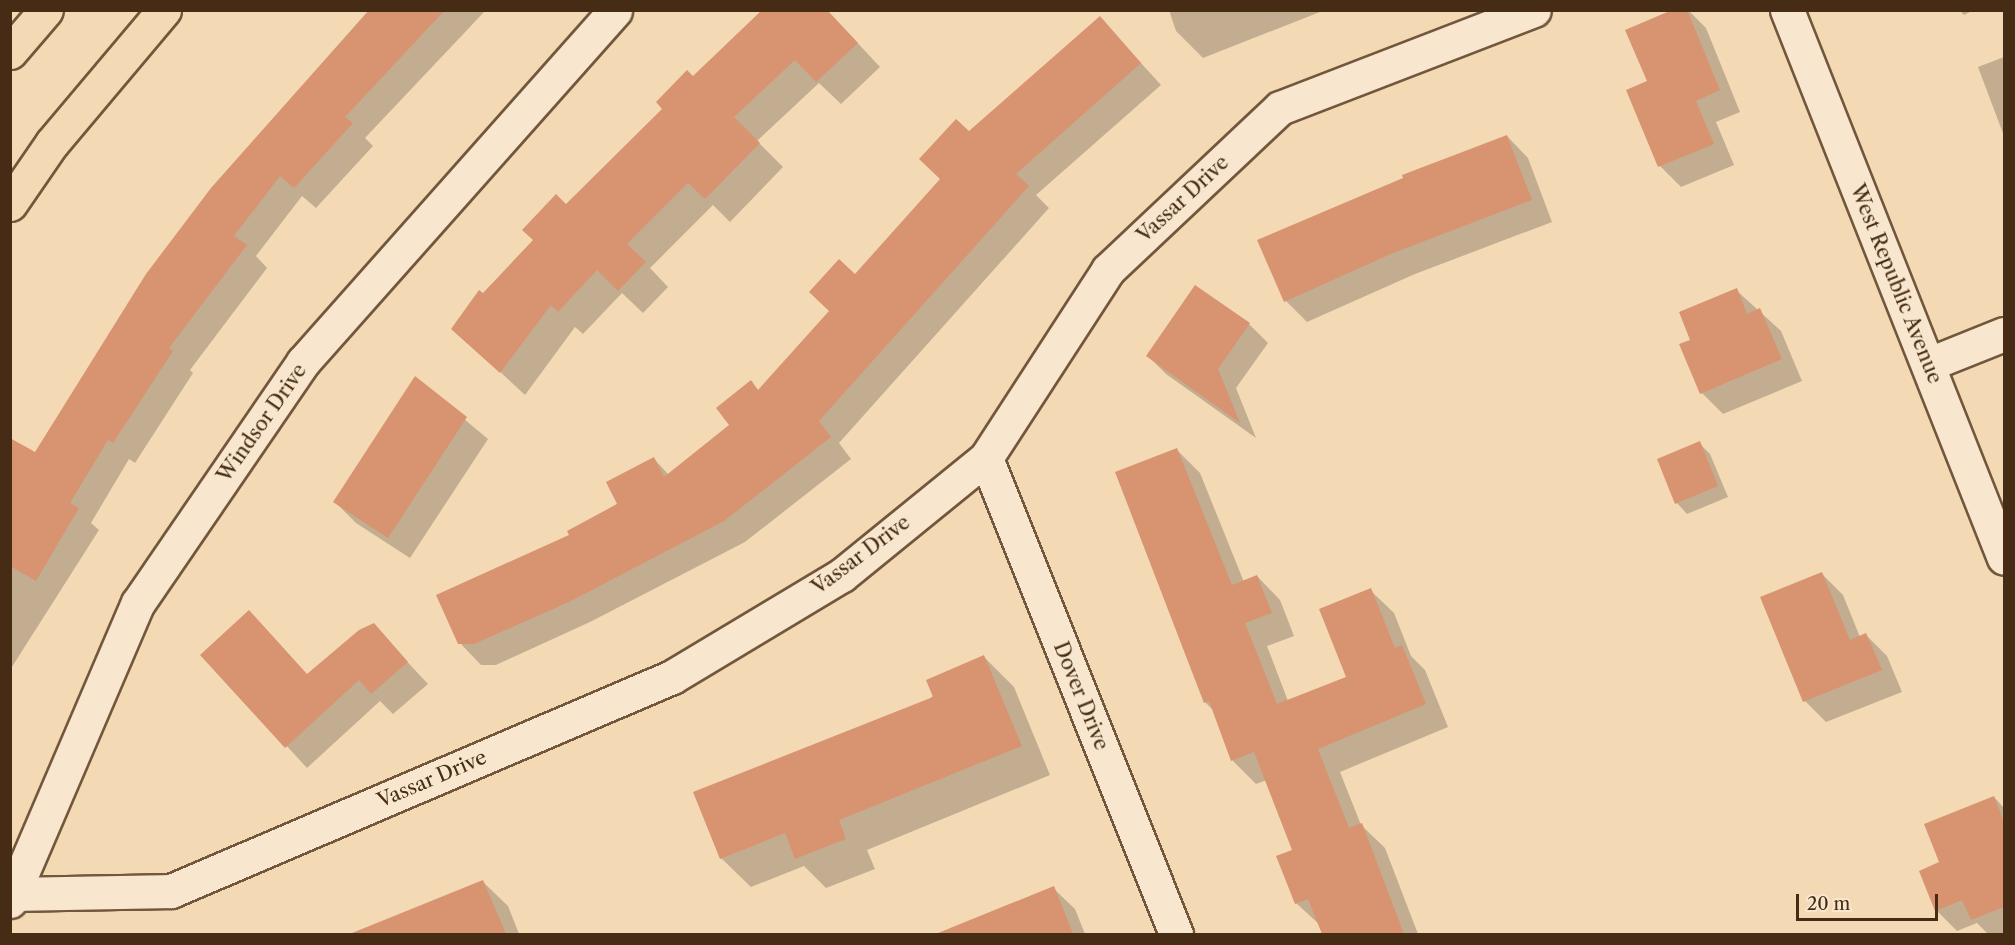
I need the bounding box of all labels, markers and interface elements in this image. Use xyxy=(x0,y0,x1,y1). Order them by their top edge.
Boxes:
street label: Vassar Drive xyxy=(1132,150,1234,248)
street label: West Republic Avenue xyxy=(1845,180,1947,388)
street label: Windsor Drive xyxy=(212,359,312,487)
street label: Vassar Drive xyxy=(807,510,915,600)
street label: Dover Drive xyxy=(1048,638,1114,754)
street label: Vassar Drive xyxy=(374,745,490,813)
scale bar xyxy=(1799,882,1942,920)
text: 20 m xyxy=(1807,893,1850,915)

